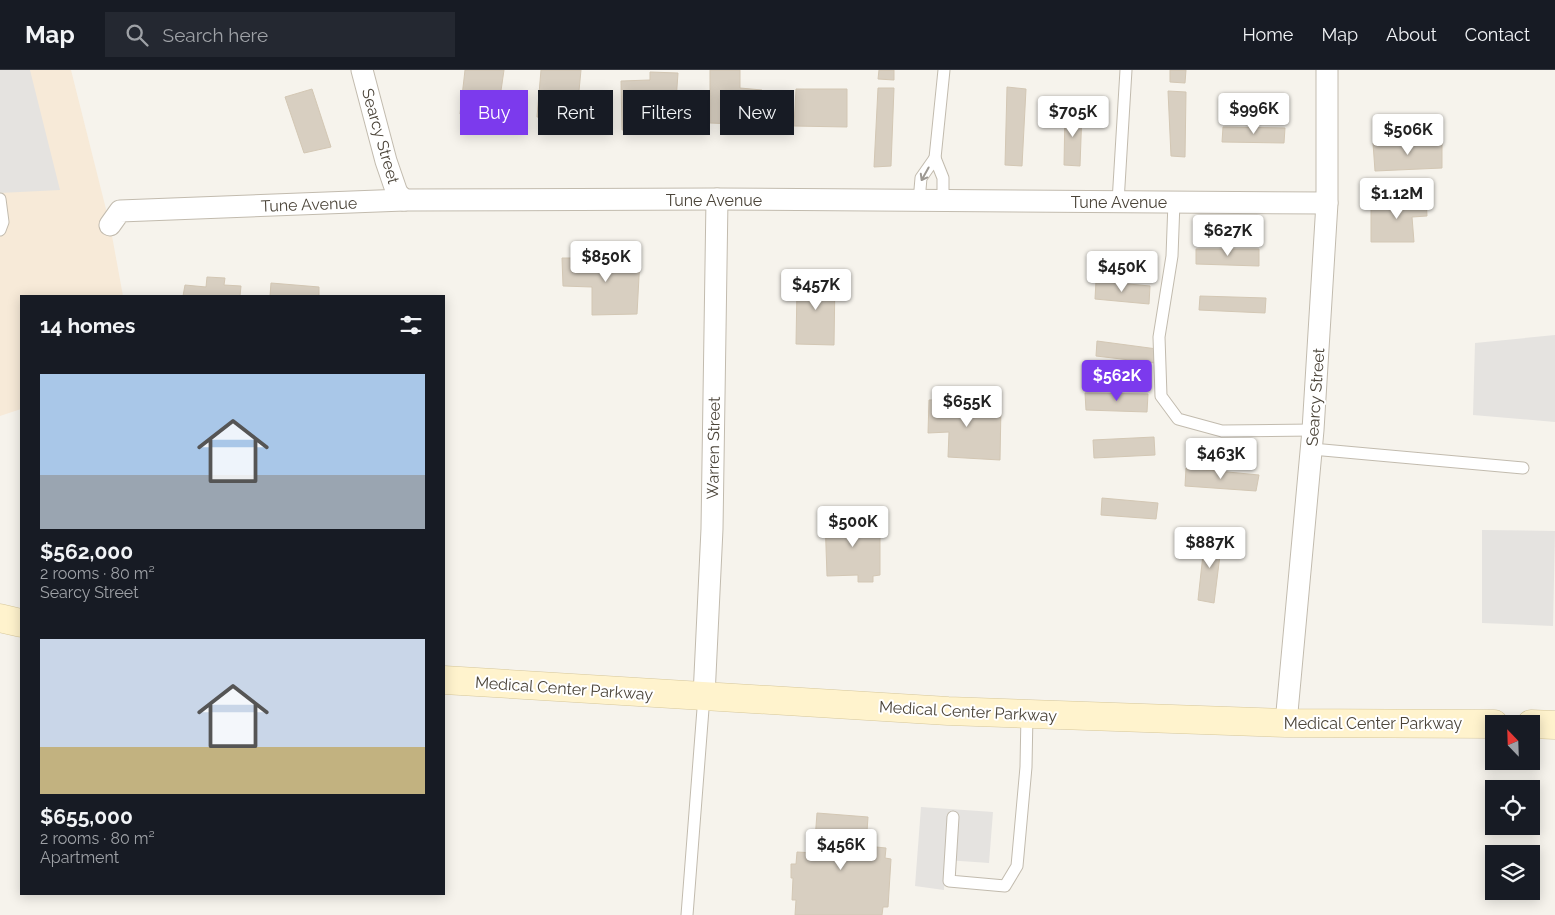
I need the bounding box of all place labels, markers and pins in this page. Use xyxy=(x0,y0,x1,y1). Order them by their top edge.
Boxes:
pin: $996K xyxy=(1219,92,1289,135)
pin: $705K xyxy=(1038,96,1108,138)
pin: $506K xyxy=(1373,114,1443,156)
pin: $1.12M xyxy=(1356,178,1438,220)
pin: $627K xyxy=(1193,214,1263,257)
pin: $850K xyxy=(571,240,641,283)
pin: $450K xyxy=(1087,250,1157,293)
pin: $457K xyxy=(781,268,851,311)
pin: $562K xyxy=(1082,360,1152,402)
pin: $655K xyxy=(932,386,1002,428)
pin: $463K xyxy=(1186,438,1256,480)
pin: $500K xyxy=(818,506,888,548)
pin: $887K xyxy=(1175,526,1245,569)
pin: $456K xyxy=(806,828,876,871)

